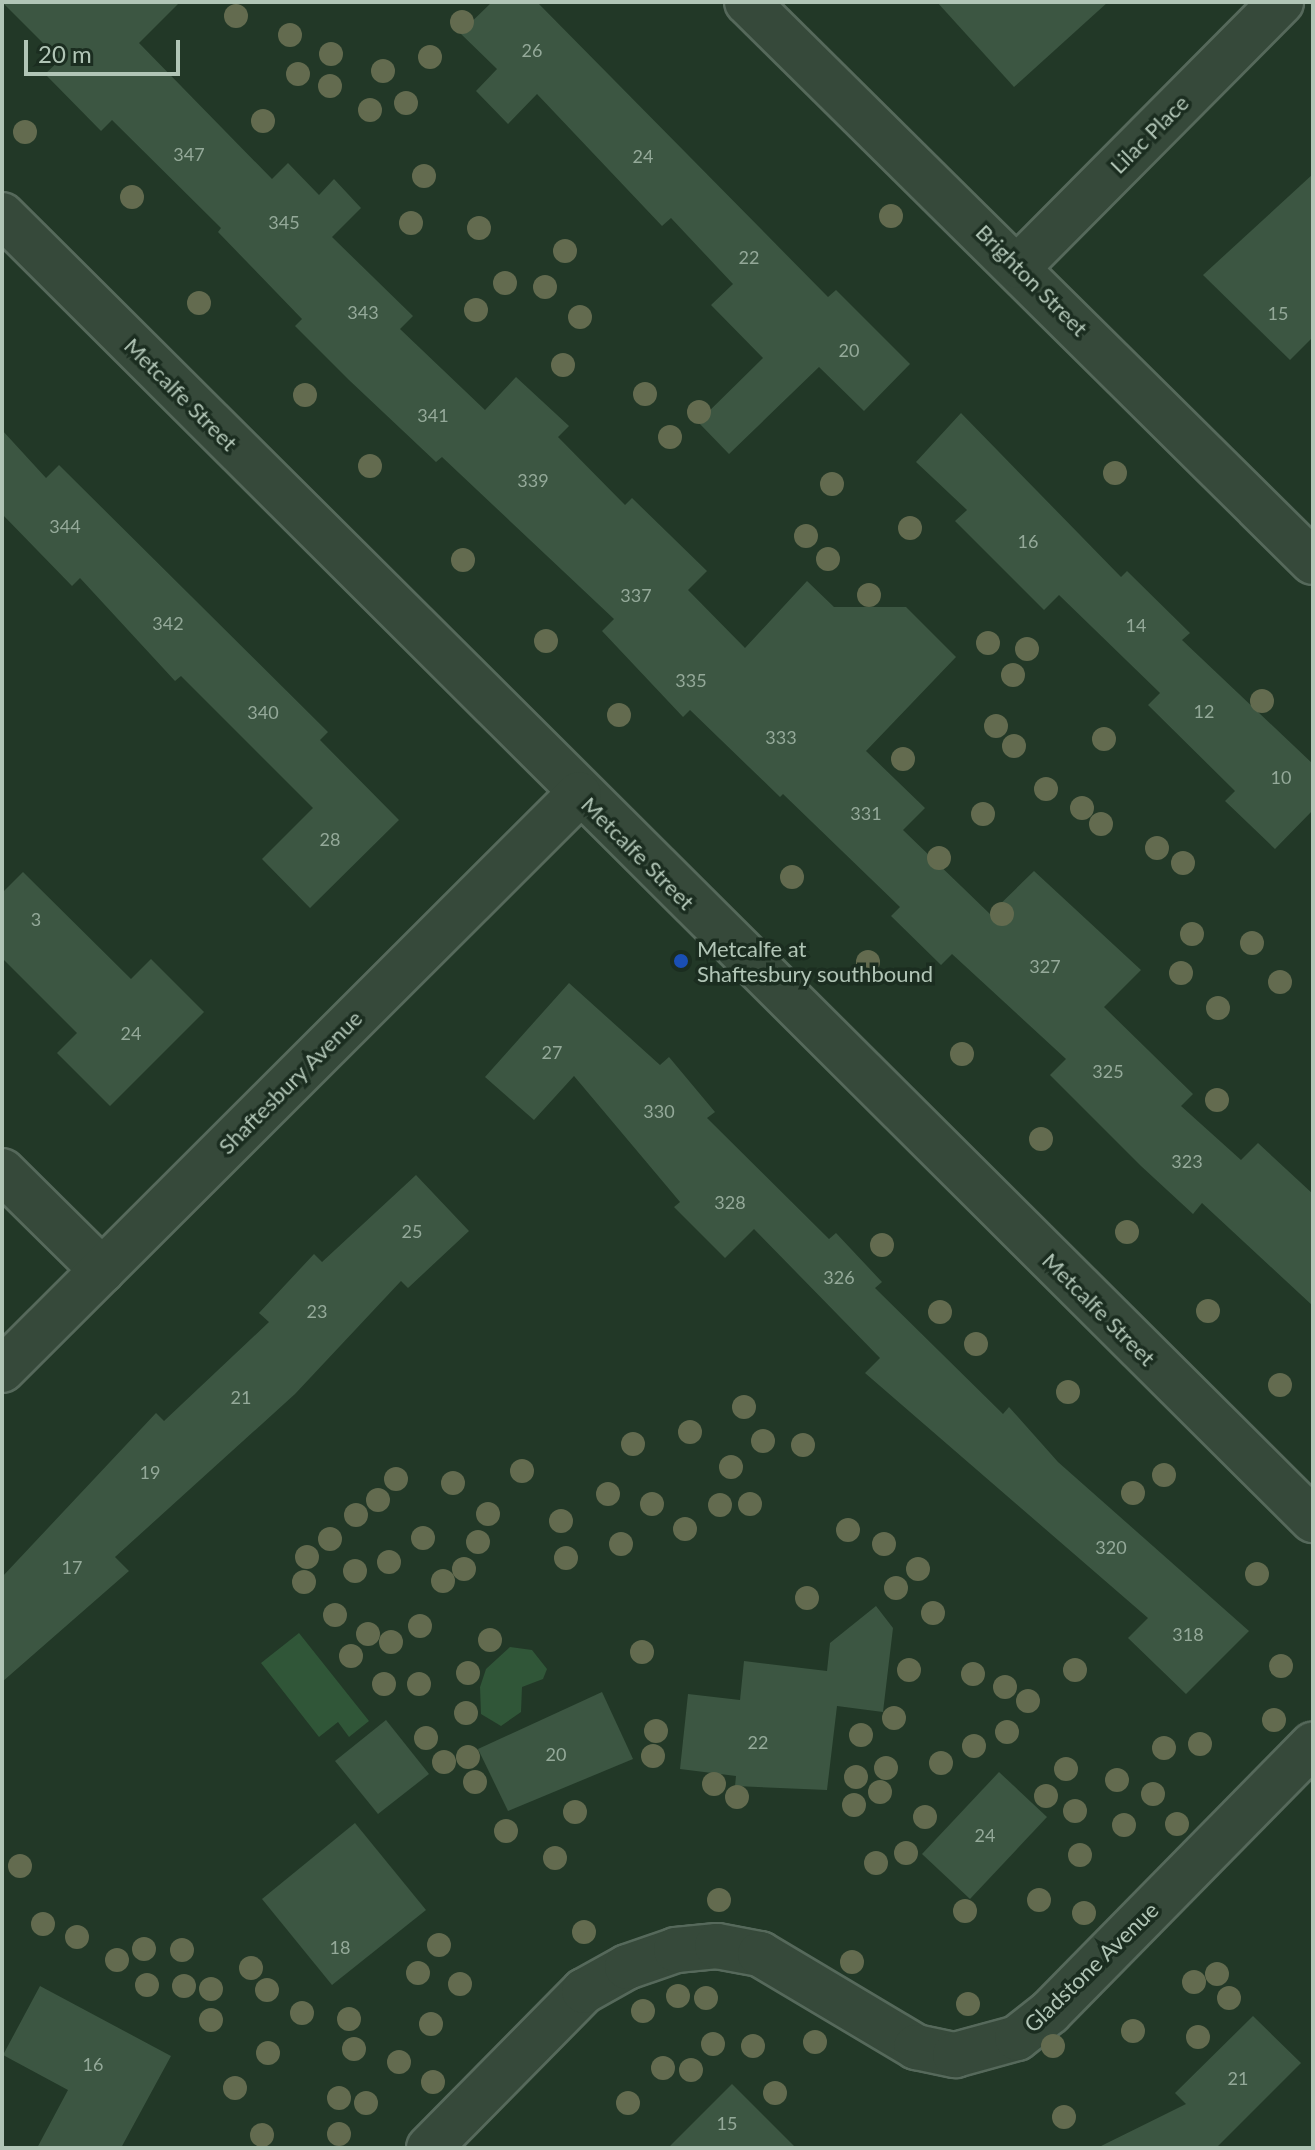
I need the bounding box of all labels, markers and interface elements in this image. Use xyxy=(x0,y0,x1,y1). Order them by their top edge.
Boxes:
scale bar xyxy=(28,24,184,74)
text: 20 m xyxy=(38,39,92,68)
house number: 26 xyxy=(522,39,542,61)
street label: Lilac Place xyxy=(1104,89,1194,179)
house number: 347 xyxy=(173,143,205,165)
house number: 24 xyxy=(633,145,653,167)
house number: 345 xyxy=(268,211,300,233)
street label: Brighton Street xyxy=(971,219,1093,341)
house number: 22 xyxy=(739,246,759,268)
house number: 343 xyxy=(347,301,379,323)
house number: 15 xyxy=(1268,302,1288,324)
street label: Metcalfe Street xyxy=(119,332,243,456)
house number: 20 xyxy=(839,339,859,361)
house number: 341 xyxy=(417,404,449,426)
house number: 339 xyxy=(517,469,549,491)
house number: 344 xyxy=(49,515,81,537)
house number: 16 xyxy=(1018,530,1038,552)
house number: 337 xyxy=(620,584,652,606)
house number: 342 xyxy=(152,612,184,634)
house number: 14 xyxy=(1126,614,1146,636)
house number: 335 xyxy=(675,669,707,691)
house number: 12 xyxy=(1194,700,1214,722)
house number: 340 xyxy=(247,701,279,723)
house number: 333 xyxy=(765,726,797,748)
house number: 10 xyxy=(1271,766,1291,788)
street label: Metcalfe Street xyxy=(576,791,700,915)
house number: 331 xyxy=(850,802,882,824)
house number: 28 xyxy=(320,828,340,850)
house number: 3 xyxy=(31,908,41,930)
place label: Metcalfe at Shaftesbury southbound xyxy=(697,935,934,986)
marker: Metcalfe at Shaftesbury southbound xyxy=(672,952,690,970)
house number: 327 xyxy=(1029,955,1061,977)
street label: Shaftesbury Avenue xyxy=(212,1004,368,1160)
house number: 24 xyxy=(121,1022,141,1044)
house number: 27 xyxy=(542,1041,562,1063)
house number: 325 xyxy=(1092,1060,1124,1082)
house number: 330 xyxy=(643,1100,675,1122)
house number: 323 xyxy=(1171,1150,1203,1172)
house number: 328 xyxy=(714,1191,746,1213)
house number: 25 xyxy=(402,1220,422,1242)
street label: Metcalfe Street xyxy=(1037,1247,1161,1371)
house number: 326 xyxy=(823,1266,855,1288)
house number: 23 xyxy=(307,1300,327,1322)
house number: 21 xyxy=(231,1386,251,1408)
house number: 19 xyxy=(140,1461,160,1483)
house number: 320 xyxy=(1095,1536,1127,1558)
house number: 17 xyxy=(62,1556,82,1578)
house number: 318 xyxy=(1172,1623,1204,1645)
house number: 22 xyxy=(748,1731,768,1753)
house number: 20 xyxy=(546,1743,566,1765)
house number: 24 xyxy=(975,1824,995,1846)
street label: Gladstone Avenue xyxy=(1018,1896,1164,2038)
house number: 18 xyxy=(330,1936,350,1958)
house number: 16 xyxy=(83,2053,103,2075)
house number: 21 xyxy=(1228,2067,1248,2089)
house number: 15 xyxy=(717,2112,737,2134)

